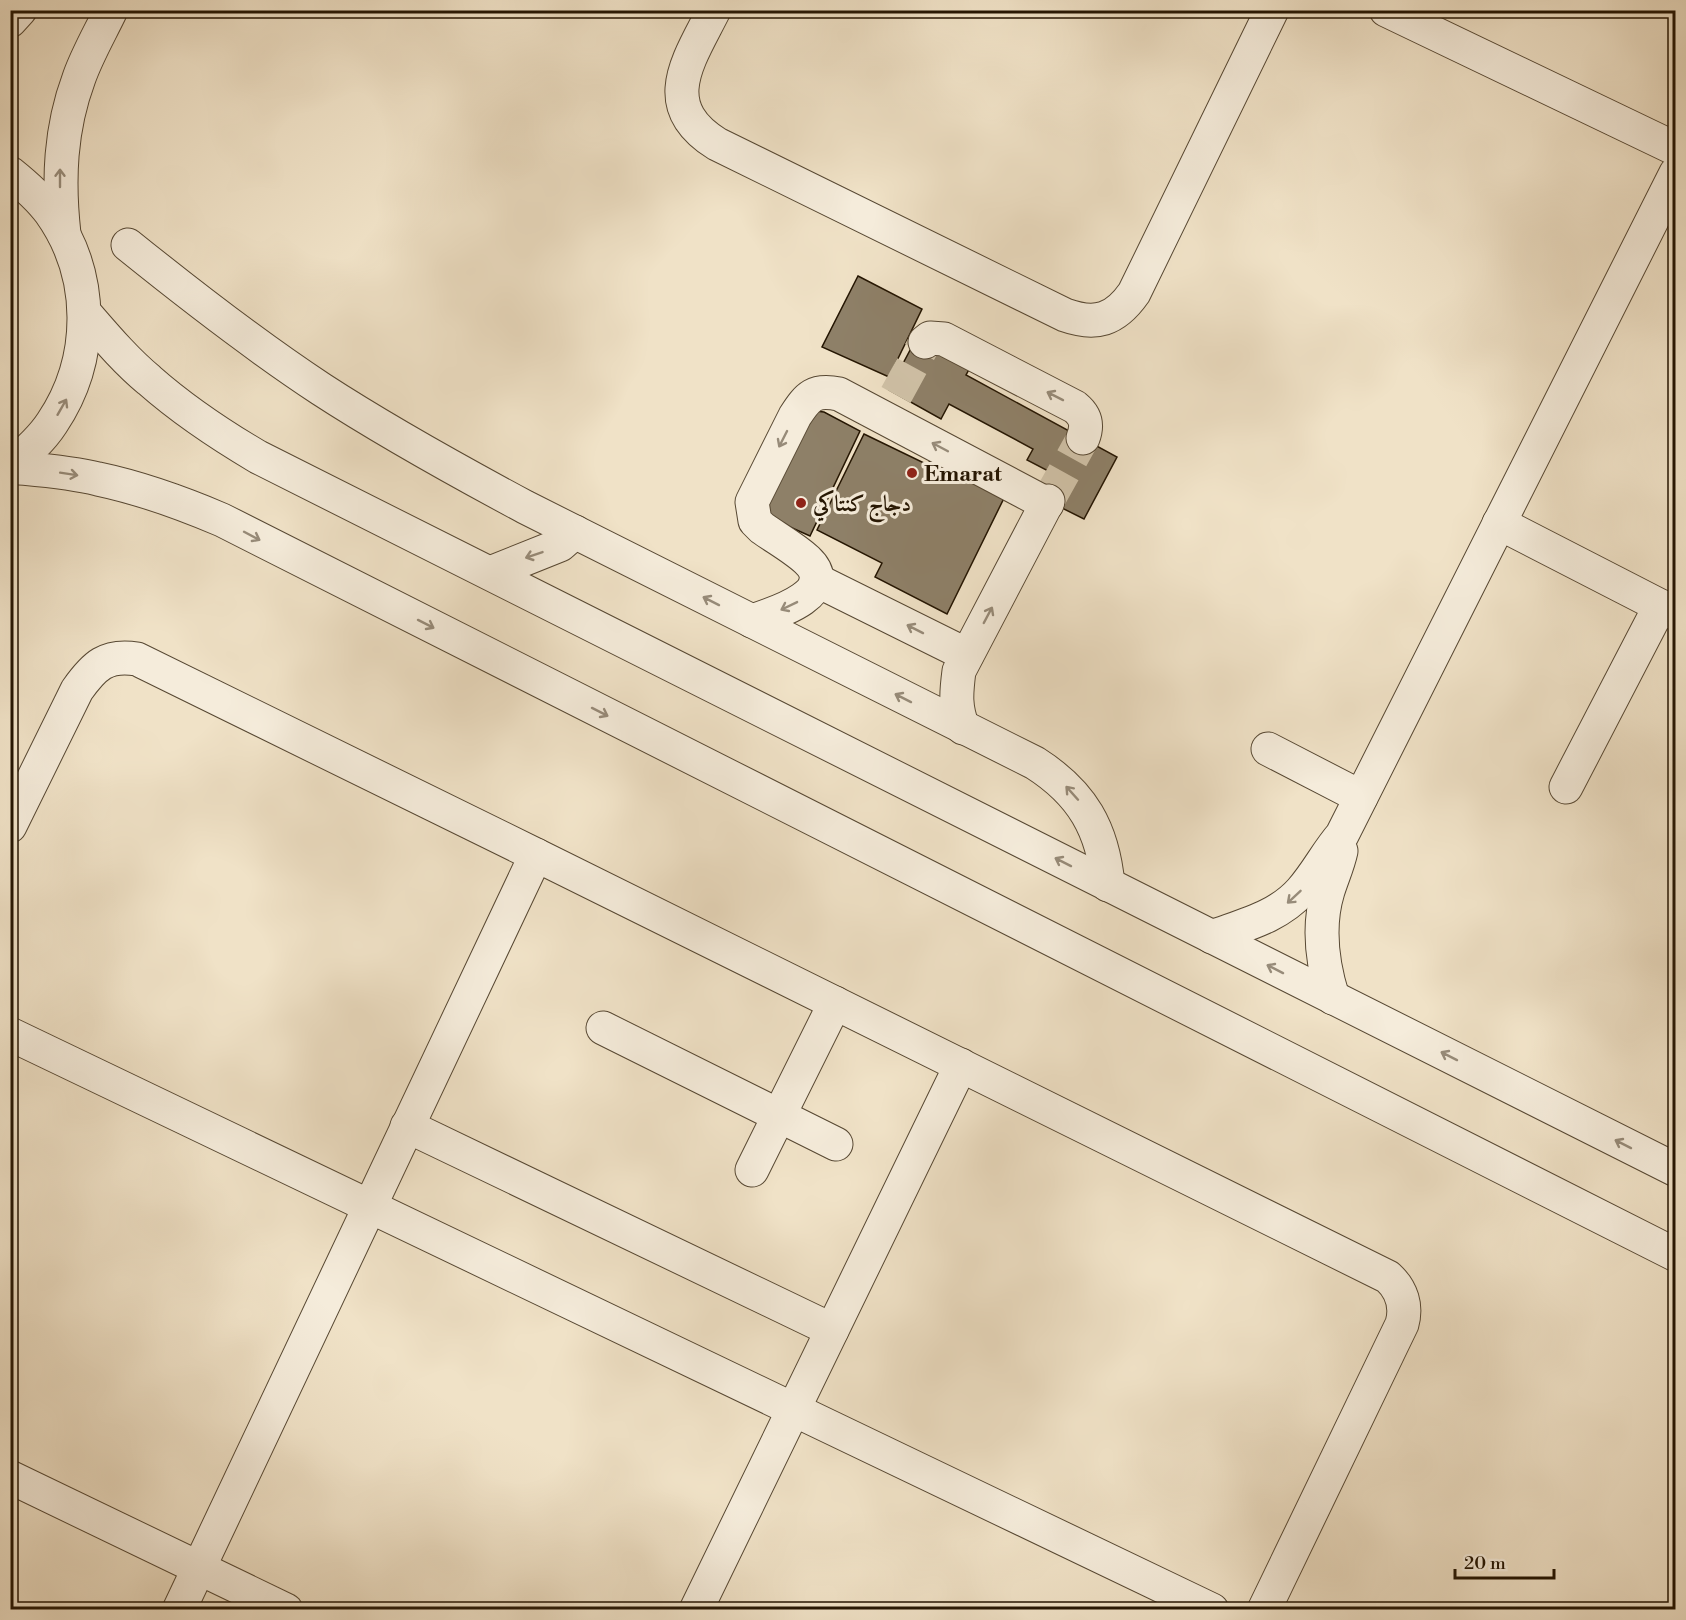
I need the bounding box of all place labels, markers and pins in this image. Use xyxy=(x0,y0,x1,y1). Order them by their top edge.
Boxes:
place label: Emarat xyxy=(924,461,1002,488)
marker: Emarat xyxy=(905,466,919,480)
place label: دجاج كنتاكي xyxy=(812,490,911,523)
marker: دجاج كنتاكي xyxy=(794,496,808,510)

